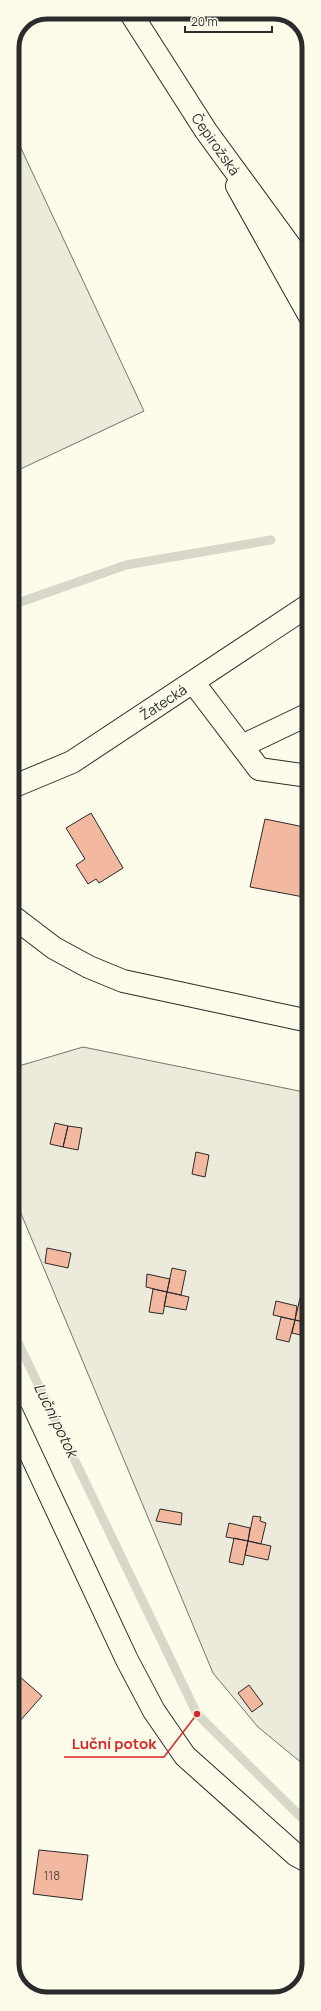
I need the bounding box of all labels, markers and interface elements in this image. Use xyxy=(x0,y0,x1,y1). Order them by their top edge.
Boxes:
scale bar xyxy=(185,8,272,34)
text: 20 m xyxy=(191,13,218,30)
street label: Čepirožská xyxy=(188,109,244,179)
street label: Žatecká xyxy=(136,680,190,724)
water label: Luční potok xyxy=(29,1379,84,1463)
callout: Luční potok xyxy=(64,1730,164,1757)
text: Luční potok xyxy=(72,1733,157,1754)
house number: 118 xyxy=(44,1867,60,1884)

